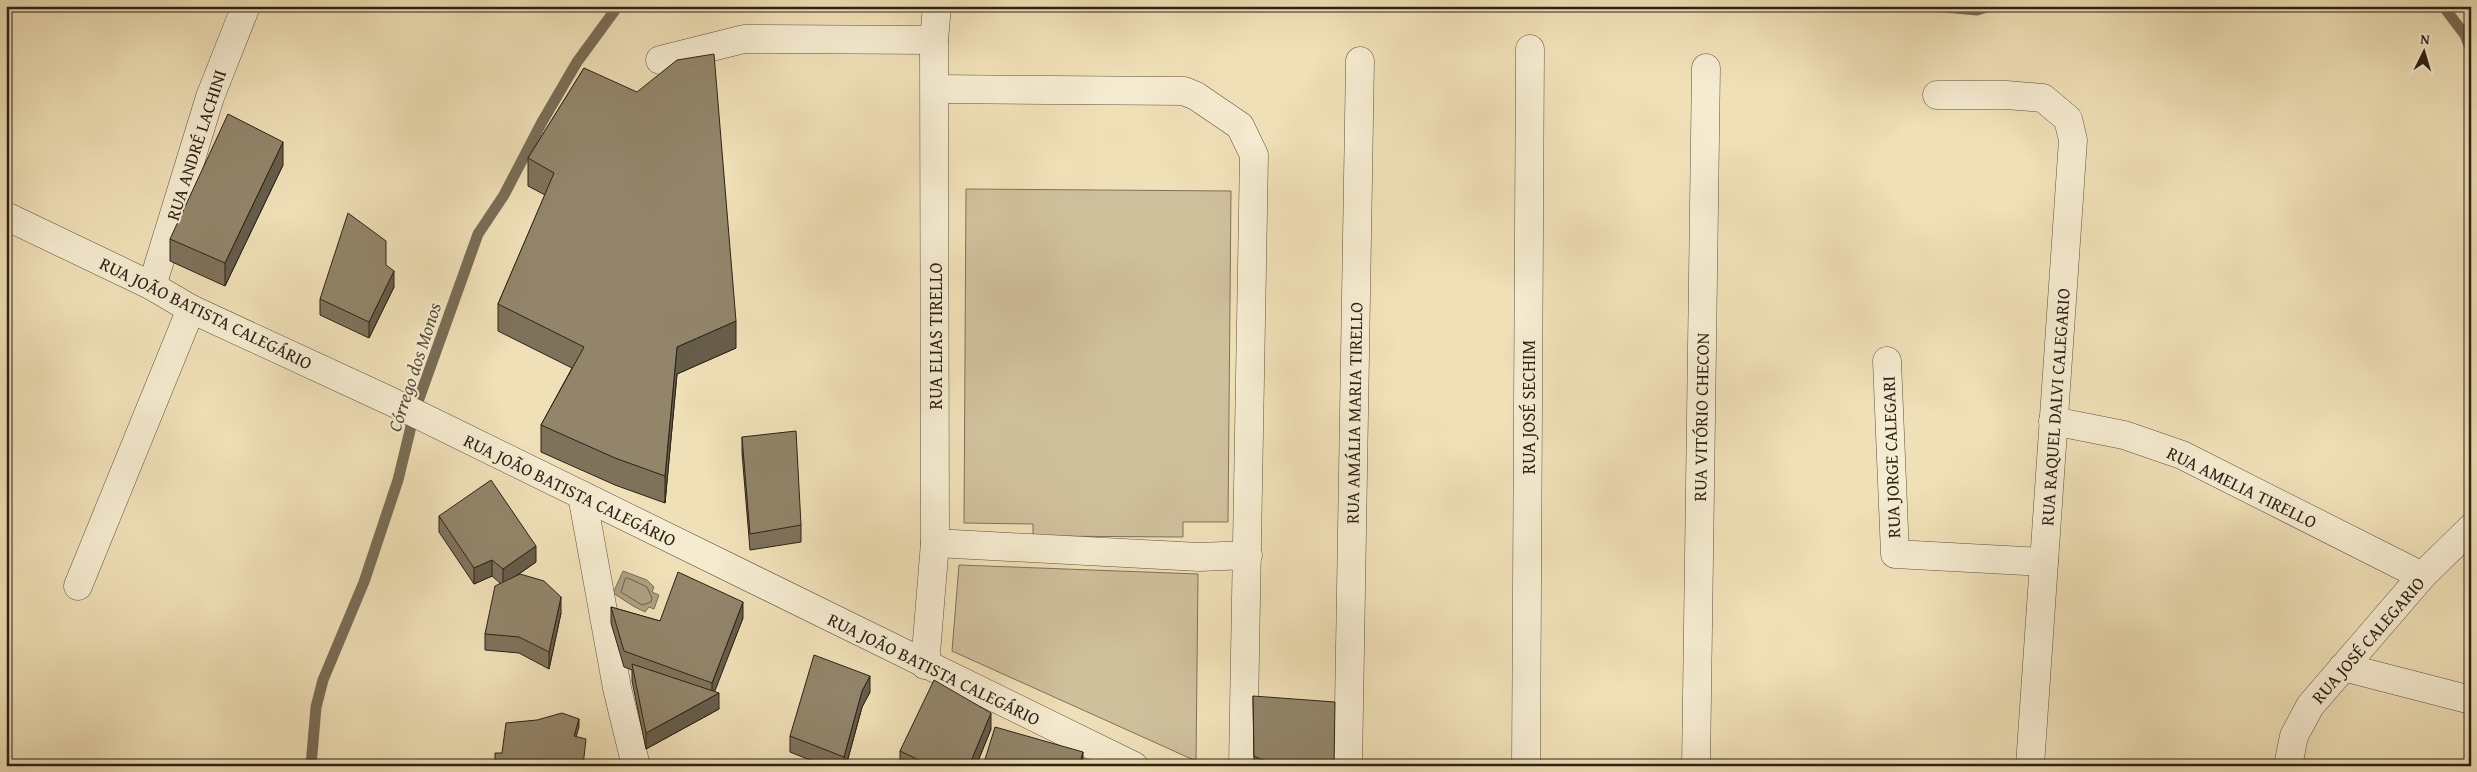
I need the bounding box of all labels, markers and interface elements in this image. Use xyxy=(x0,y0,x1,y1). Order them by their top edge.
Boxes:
north arrow xyxy=(2400,28,2450,78)
text: N xyxy=(2420,29,2431,49)
street label: RUA ANDRÉ LACHINI xyxy=(159,66,233,224)
street label: RUA JOÃO BATISTA CALEGÁRIO xyxy=(95,250,317,376)
street label: RUA ELIAS TIRELLO xyxy=(922,262,949,409)
street label: RUA RAQUEL DALVI CALEGARIO xyxy=(2033,287,2077,527)
water label: Córrego dos Monos xyxy=(380,299,448,435)
street label: RUA AMÁLIA MARIA TIRELLO xyxy=(1339,302,1369,524)
street label: RUA VITÓRIO CHECON xyxy=(1686,332,1716,502)
street label: RUA JOSÉ SECHIM xyxy=(1515,339,1542,474)
street label: RUA JORGE CALEGARI xyxy=(1875,375,1907,539)
street label: RUA JOÃO BATISTA CALEGÁRIO xyxy=(459,427,681,553)
street label: RUA AMELIA TIRELLO xyxy=(2162,439,2322,535)
street label: RUA JOSÉ CALEGARIO xyxy=(2305,570,2431,710)
street label: RUA JOÃO BATISTA CALEGÁRIO xyxy=(823,606,1045,732)

